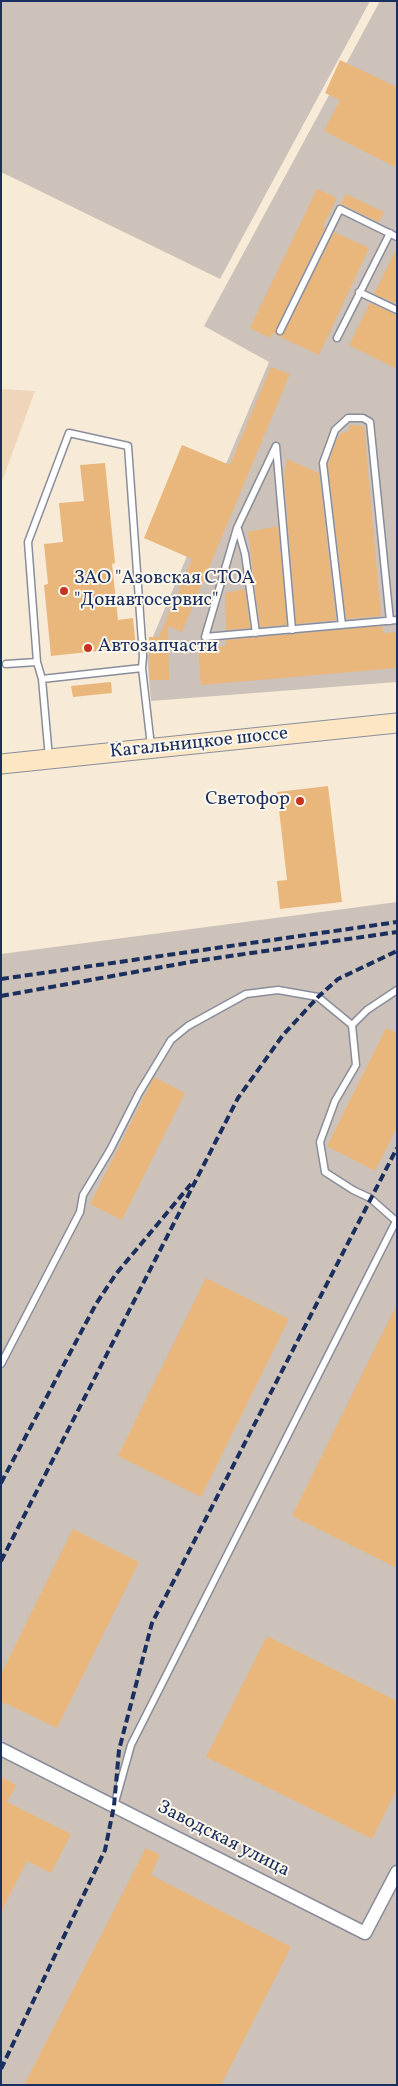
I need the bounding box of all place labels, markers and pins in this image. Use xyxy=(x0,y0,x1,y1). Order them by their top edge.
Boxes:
place label: ЗАО "Азовская СТОА "Донавтосервис" xyxy=(74,569,255,613)
marker: ЗАО "Азовская СТОА "Донавтосервис" xyxy=(58,585,70,597)
place label: Автозапчасти xyxy=(98,637,218,659)
marker: Автозапчасти xyxy=(82,642,94,654)
place label: Светофор xyxy=(205,790,290,812)
marker: Светофор xyxy=(294,795,306,807)

